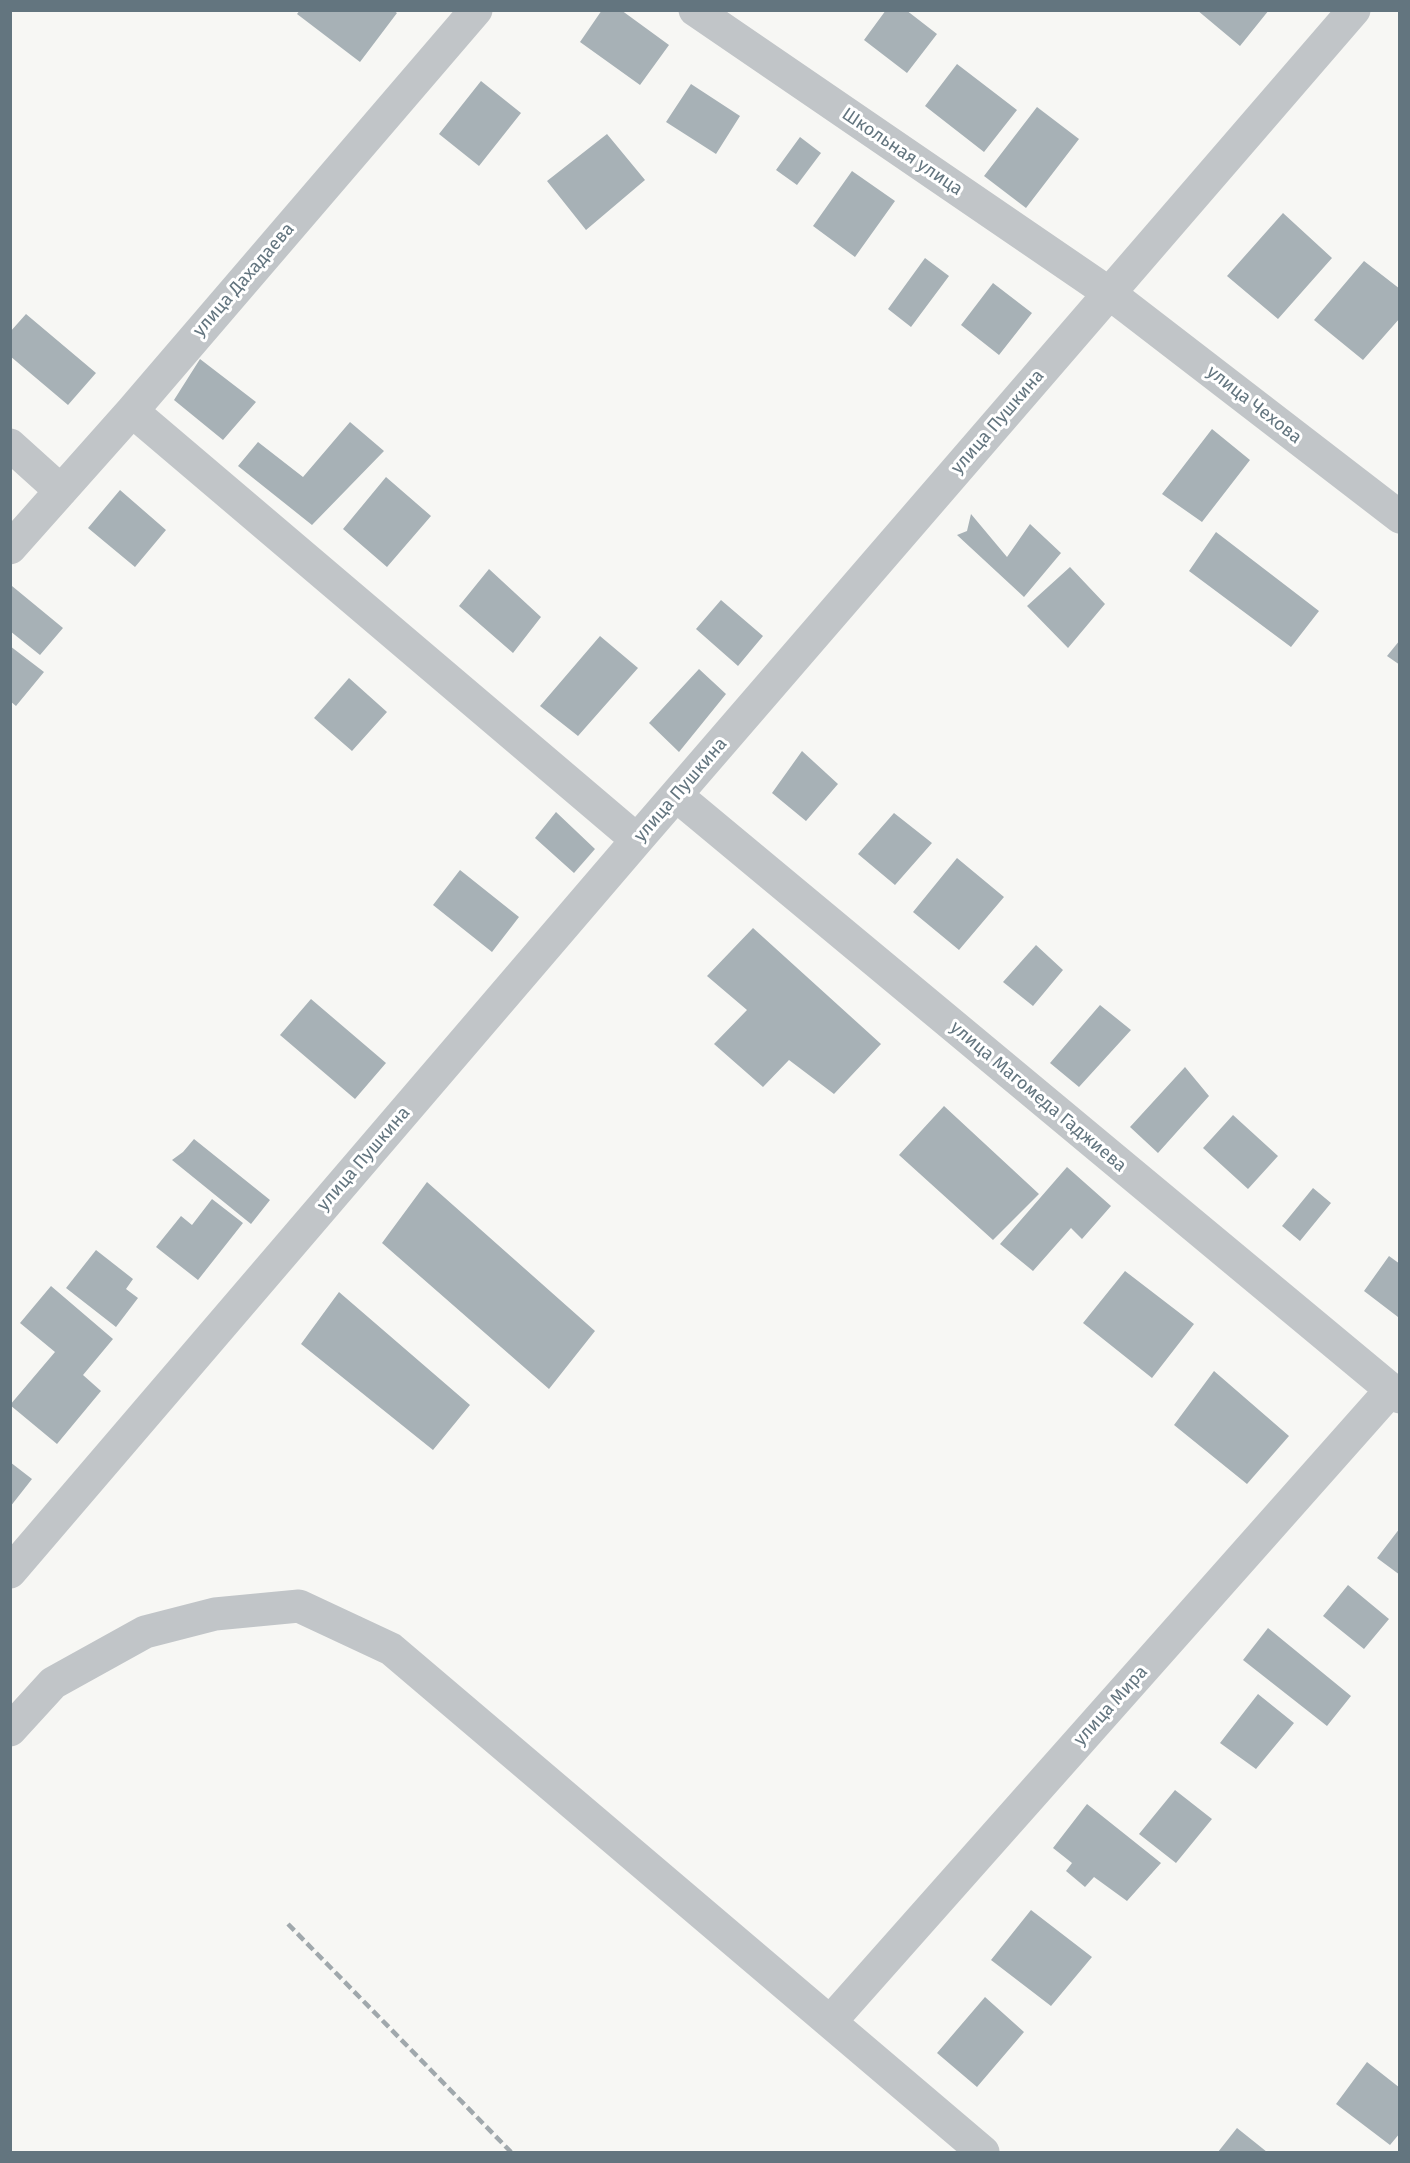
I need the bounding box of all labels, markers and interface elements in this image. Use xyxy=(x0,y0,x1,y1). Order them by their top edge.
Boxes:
street label: Школьная улица xyxy=(837,104,967,200)
street label: улица Дахадаева xyxy=(189,219,299,341)
street label: улица Чехова xyxy=(1202,361,1306,449)
street label: улица Пушкина xyxy=(947,366,1049,478)
street label: улица Пушкина xyxy=(630,734,732,846)
street label: улица Магомеда Гаджиева xyxy=(946,1017,1130,1177)
street label: улица Пушкина xyxy=(313,1103,415,1215)
street label: улица Мира xyxy=(1070,1662,1152,1750)

